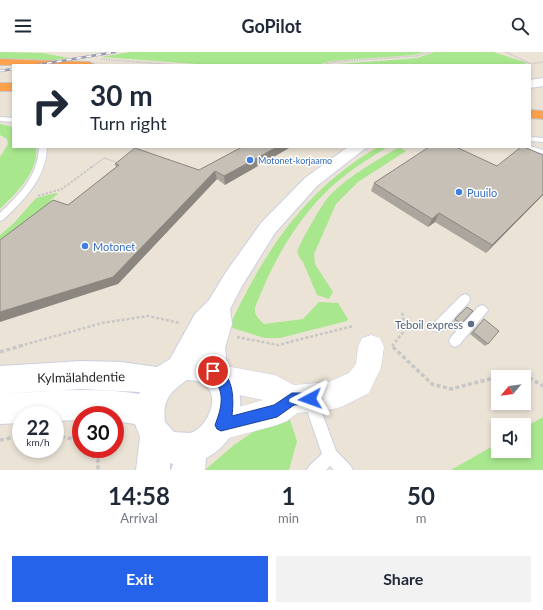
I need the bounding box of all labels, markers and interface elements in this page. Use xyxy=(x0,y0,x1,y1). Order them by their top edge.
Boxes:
icon: menu xyxy=(12,15,34,37)
text: GoPilot xyxy=(241,15,302,37)
icon: search xyxy=(509,15,531,37)
text: 30 m xyxy=(90,78,153,112)
icon: right xyxy=(24,80,76,132)
text: Turn right xyxy=(90,112,167,134)
marker: Motonet-korjaamo xyxy=(245,155,255,165)
place label: Motonet-korjaamo xyxy=(258,155,332,166)
place label: Puuilo xyxy=(467,186,497,199)
marker: Puuilo xyxy=(454,187,464,197)
place label: Motonet xyxy=(93,240,135,253)
marker: Motonet xyxy=(80,241,90,251)
place label: Teboil express xyxy=(395,318,463,331)
marker: Teboil express xyxy=(466,319,476,329)
pin xyxy=(196,354,230,388)
icon: arrive xyxy=(202,360,224,382)
street label: Kylmälahdentie xyxy=(37,368,125,386)
north arrow xyxy=(491,370,531,410)
map controls xyxy=(491,370,531,458)
position arrow xyxy=(289,378,331,420)
speed limit sign: 30 xyxy=(72,406,124,458)
text: 22 xyxy=(26,415,50,439)
button: sound xyxy=(491,418,531,458)
text: km/h xyxy=(26,436,50,448)
text: 14:58 xyxy=(108,481,170,510)
text: 1 xyxy=(282,481,295,510)
text: 50 xyxy=(407,481,435,510)
text: Arrival xyxy=(120,510,158,526)
text: min xyxy=(278,510,299,526)
text: m xyxy=(416,510,426,526)
button: Exit xyxy=(12,556,268,602)
button: Share xyxy=(276,556,531,602)

